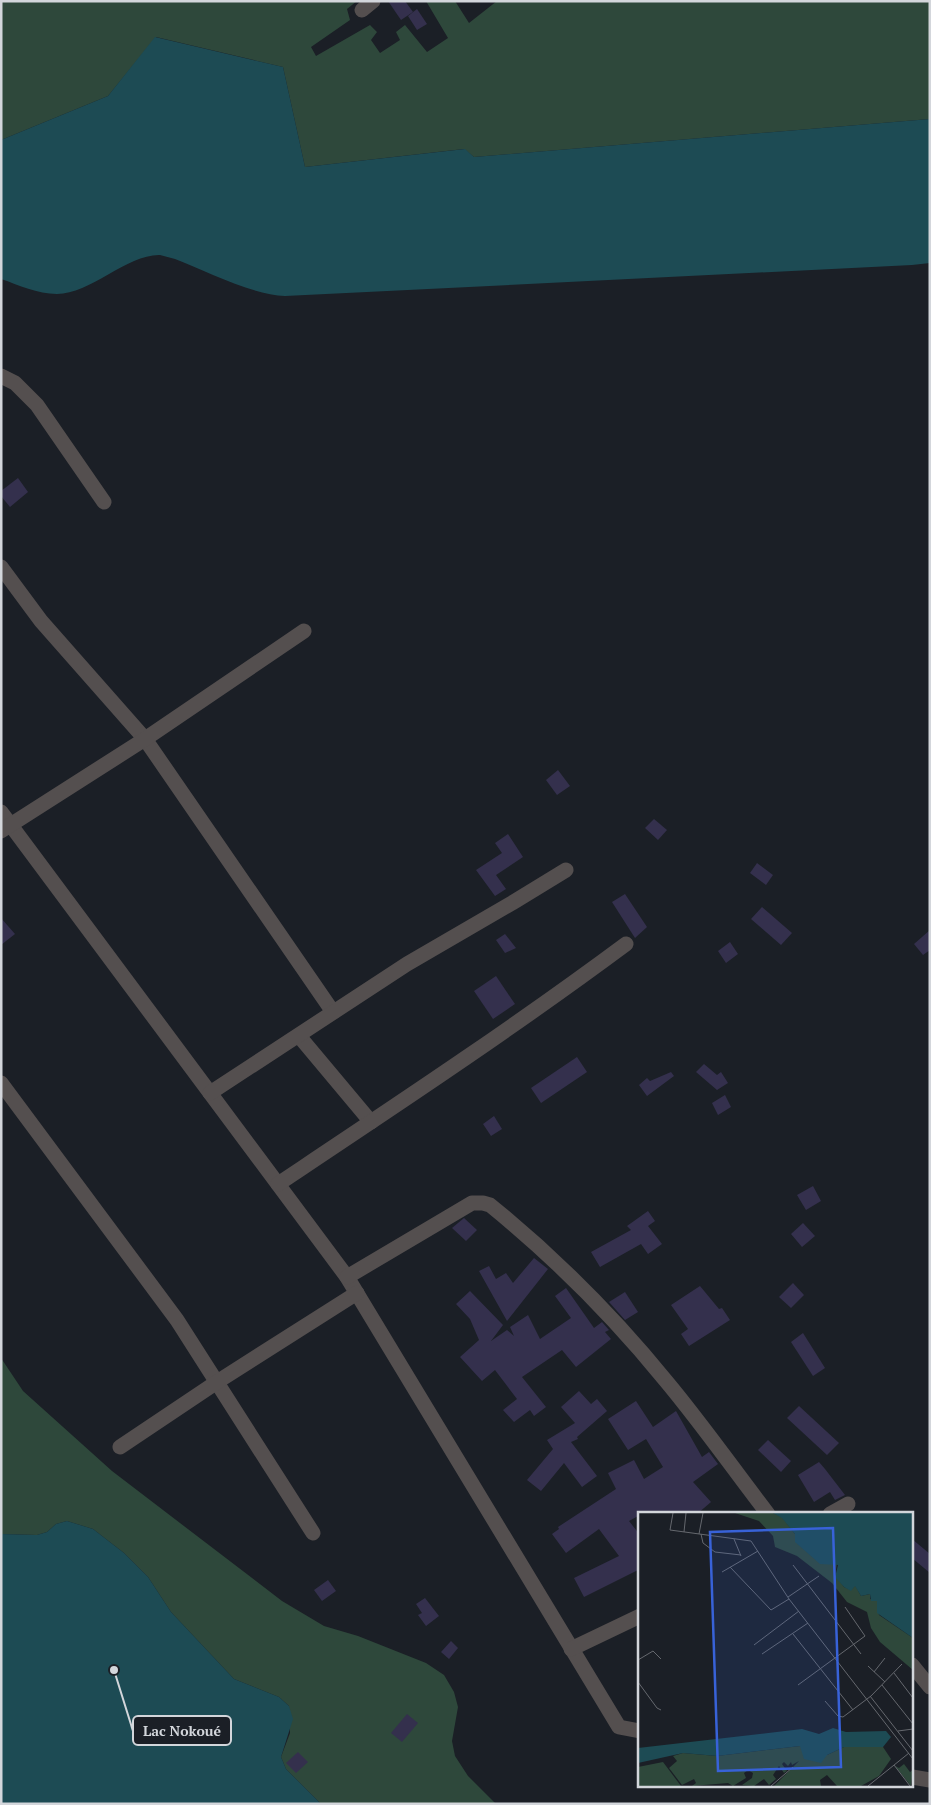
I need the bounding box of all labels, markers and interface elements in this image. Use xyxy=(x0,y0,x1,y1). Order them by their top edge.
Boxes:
inset map xyxy=(638,1512,914,1788)
callout: Lac Nokoué xyxy=(133,1716,231,1745)
text: Lac Nokoué xyxy=(143,1721,221,1740)

